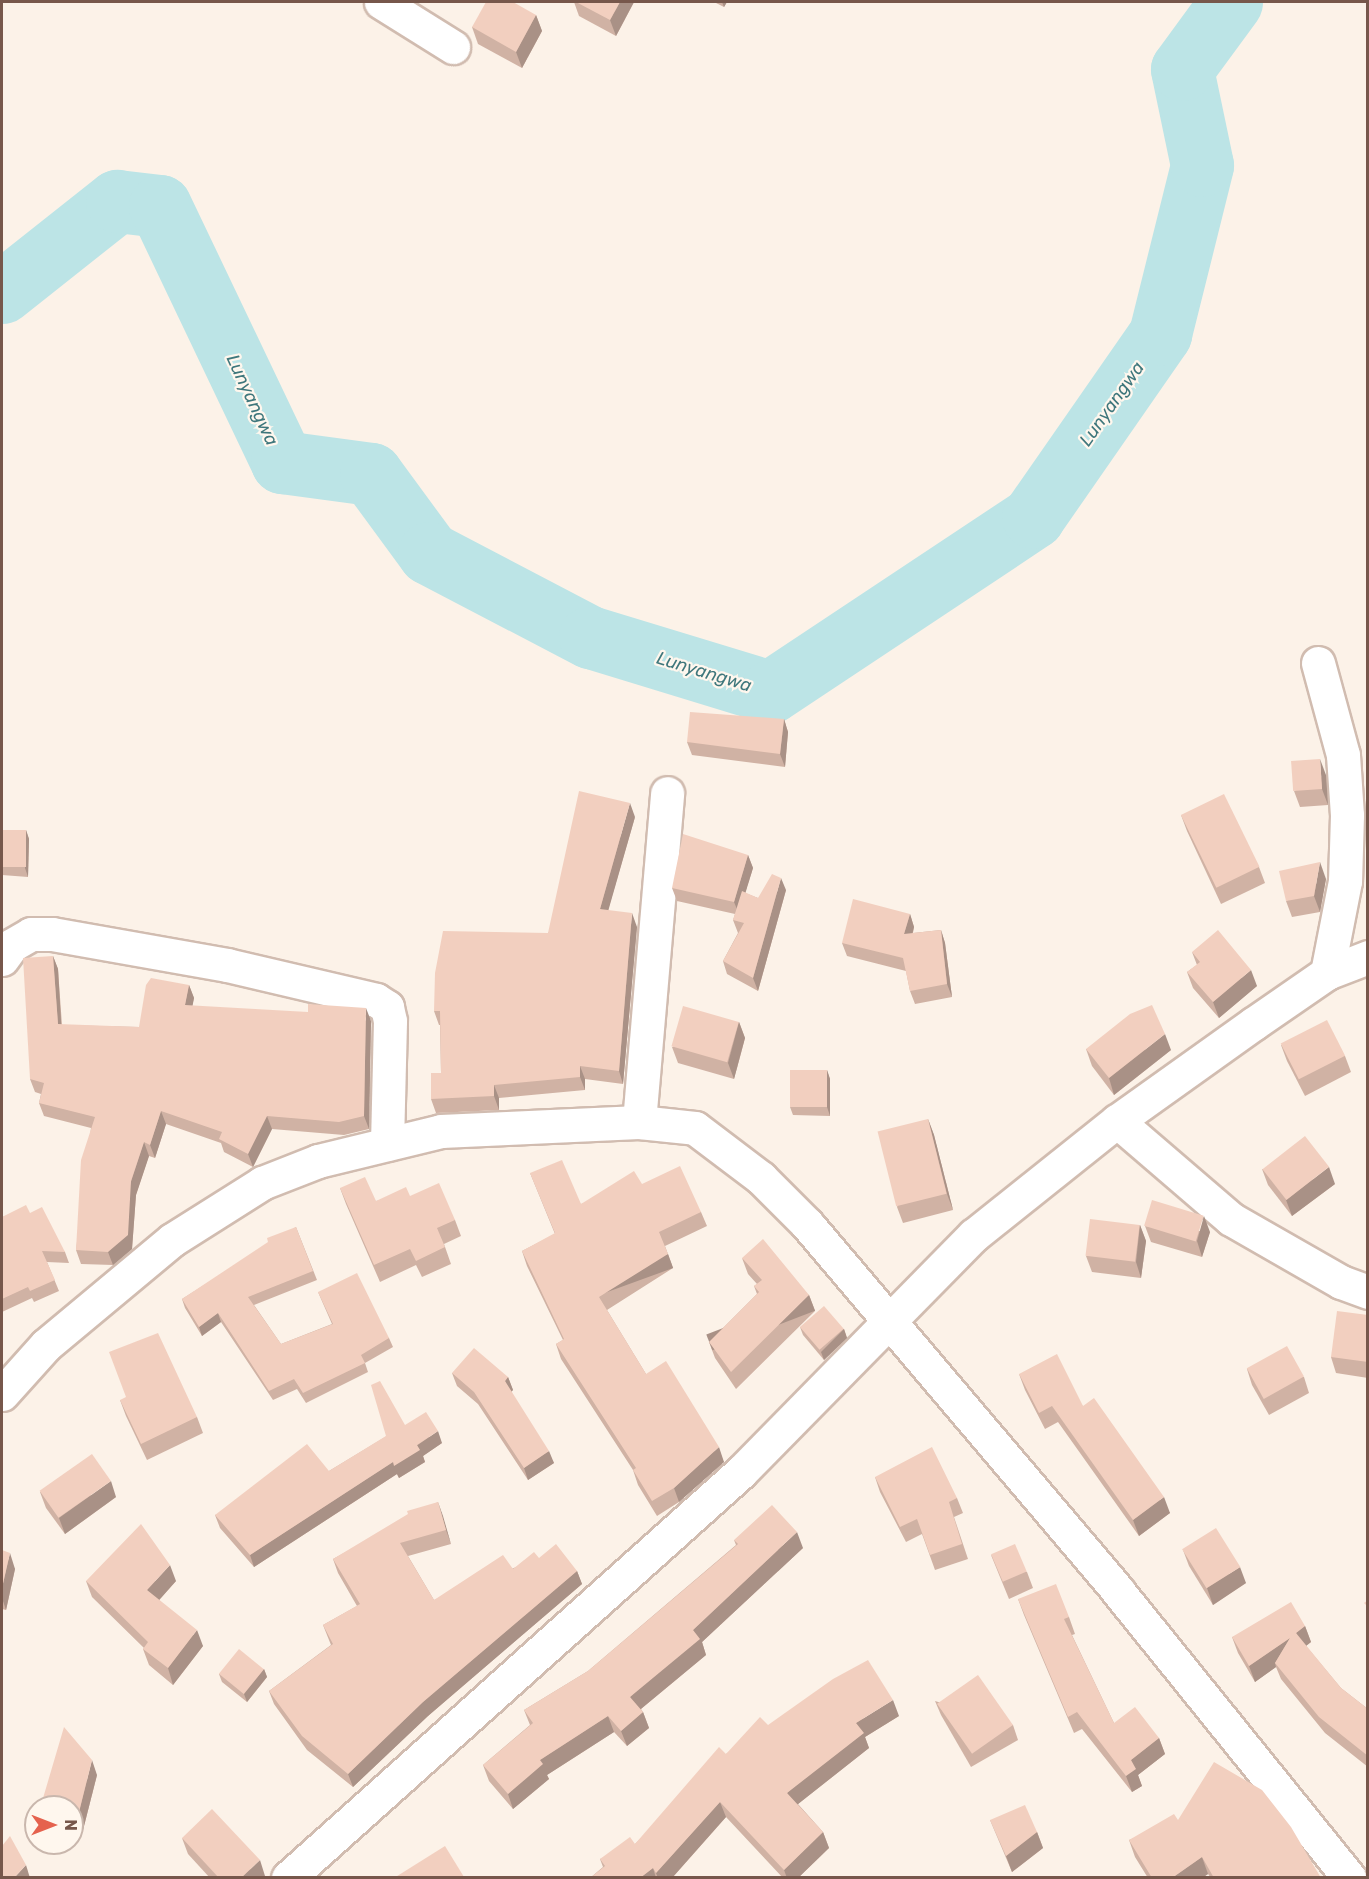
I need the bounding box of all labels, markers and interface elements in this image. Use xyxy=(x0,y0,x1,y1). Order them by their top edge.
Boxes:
water label: Lunyangwa xyxy=(221,351,283,449)
water label: Lunyangwa xyxy=(1075,358,1149,450)
water label: Lunyangwa xyxy=(654,647,754,697)
north arrow xyxy=(24,1795,84,1855)
text: N xyxy=(61,1819,80,1831)

